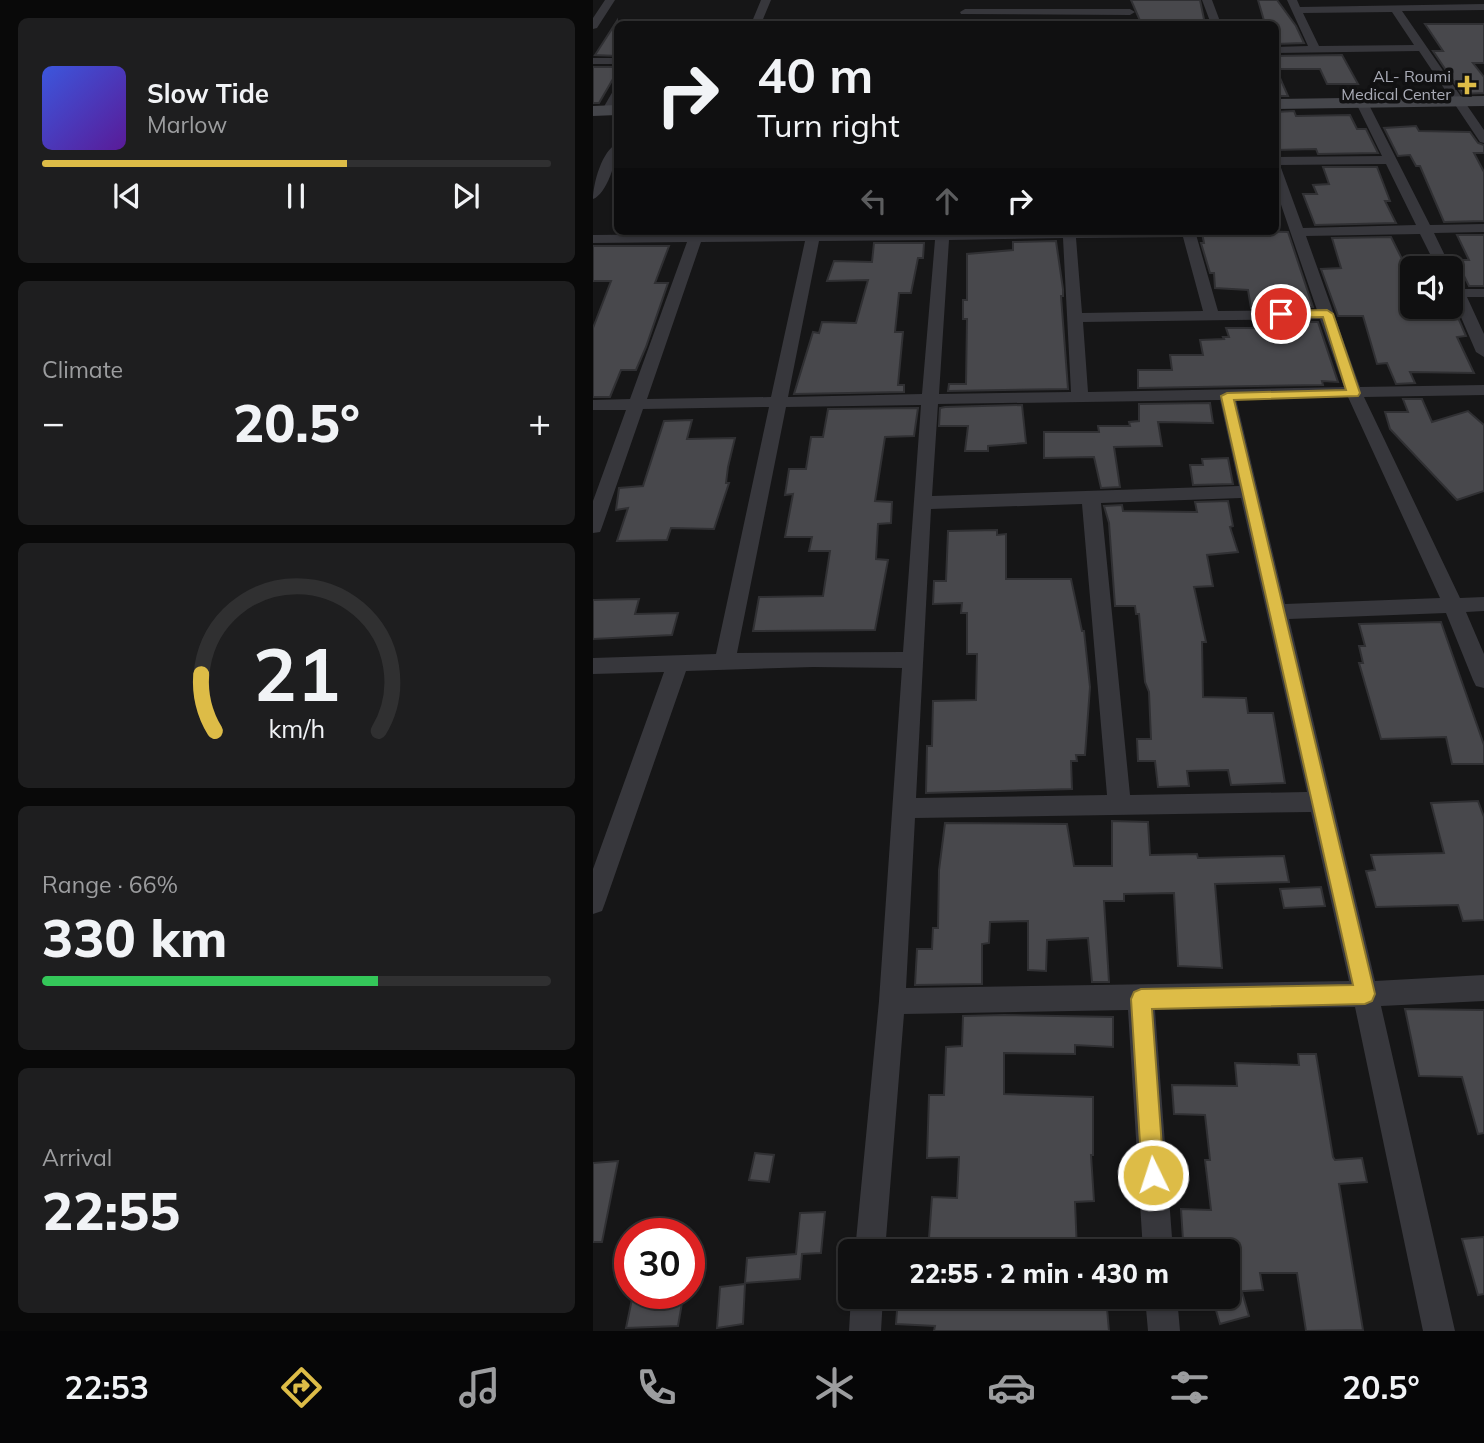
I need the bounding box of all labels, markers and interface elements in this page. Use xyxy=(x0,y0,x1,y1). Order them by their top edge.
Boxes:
text: 40 m xyxy=(757,44,873,105)
icon: right xyxy=(642,49,733,140)
place label: AL- Roumi Medical Center xyxy=(1341,66,1451,104)
marker: AL- Roumi Medical Center xyxy=(1457,75,1477,95)
text: Slow Tide xyxy=(147,77,269,110)
text: Turn right xyxy=(757,105,900,145)
text: Marlow xyxy=(147,110,227,139)
icon: previous xyxy=(108,177,146,215)
icon: pause xyxy=(277,177,315,215)
icon: next xyxy=(447,177,485,215)
icon: left xyxy=(855,182,893,220)
icon: ahead xyxy=(928,182,966,220)
icon: right xyxy=(1001,182,1039,220)
map controls xyxy=(1400,256,1463,319)
button: sound xyxy=(1400,256,1463,319)
pin xyxy=(1251,284,1311,344)
icon: arrive xyxy=(1262,295,1300,333)
text: Climate xyxy=(42,355,123,384)
text: 20.5° xyxy=(233,390,360,455)
text: − xyxy=(42,398,65,446)
text: + xyxy=(528,398,551,446)
text: 21 xyxy=(253,629,340,720)
text: km/h xyxy=(268,713,325,744)
text: Range · 66% xyxy=(42,870,178,899)
text: 330 km xyxy=(42,905,227,970)
position arrow xyxy=(1116,1138,1190,1212)
text: Arrival xyxy=(42,1143,112,1172)
text: 22:55 xyxy=(42,1178,180,1243)
speed limit sign: 30 xyxy=(614,1218,705,1309)
text: 22:55 · 2 min · 430 m xyxy=(909,1257,1169,1290)
icon: directions xyxy=(277,1363,326,1412)
icon: music xyxy=(455,1363,504,1412)
icon: phone xyxy=(632,1363,681,1412)
icon: climate xyxy=(810,1363,859,1412)
icon: car xyxy=(987,1363,1036,1412)
icon: filters xyxy=(1165,1363,1214,1412)
text: 22:53 xyxy=(64,1367,149,1407)
text: 20.5° xyxy=(1342,1367,1420,1407)

